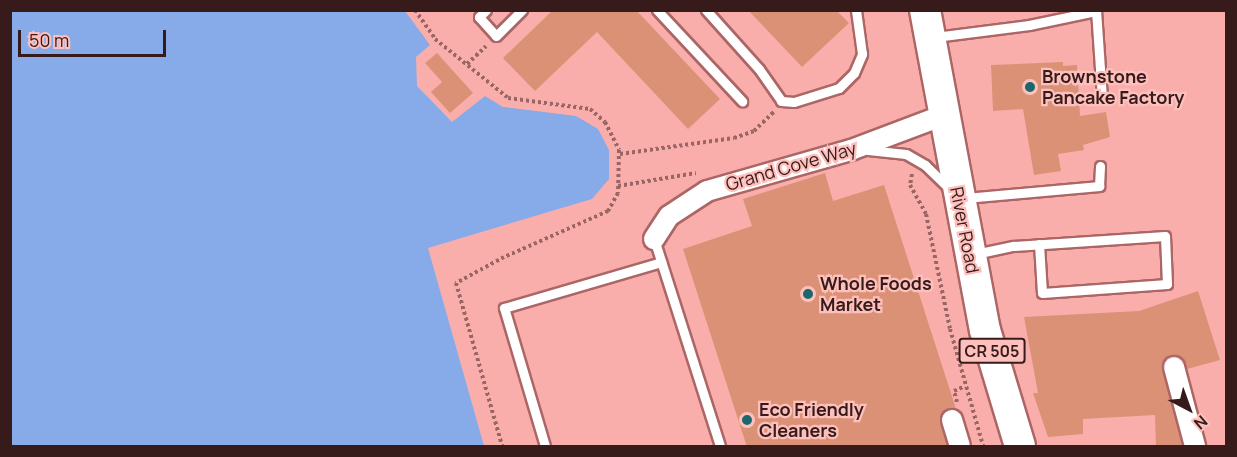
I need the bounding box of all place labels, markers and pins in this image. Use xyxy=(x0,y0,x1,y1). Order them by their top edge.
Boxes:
place label: Brownstone Pancake Factory xyxy=(1042,66,1184,109)
marker: Brownstone Pancake Factory xyxy=(1023,80,1037,94)
place label: Whole Foods Market xyxy=(820,273,932,316)
marker: Whole Foods Market xyxy=(801,287,815,301)
place label: Eco Friendly Cleaners xyxy=(759,399,864,442)
marker: Eco Friendly Cleaners xyxy=(740,413,754,427)

